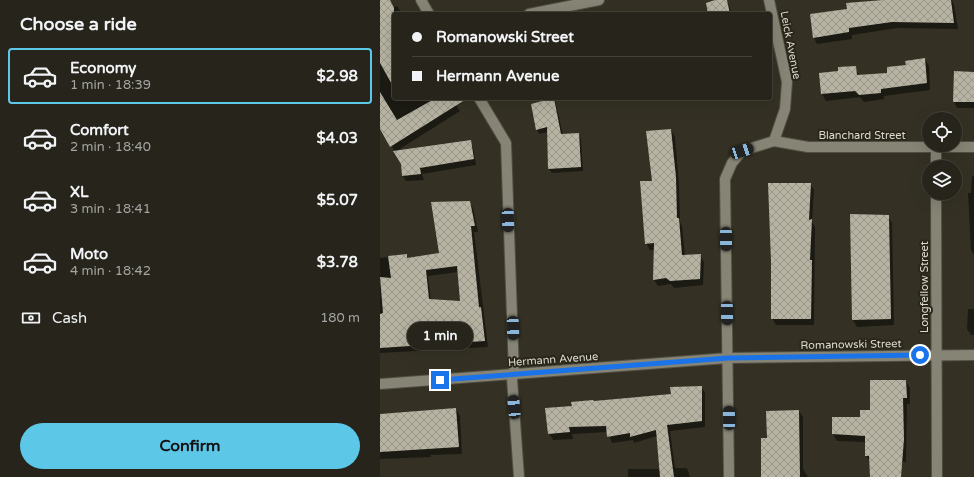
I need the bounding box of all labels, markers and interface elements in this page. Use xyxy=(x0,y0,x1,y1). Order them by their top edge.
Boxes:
street label: Leick Avenue xyxy=(778,10,804,80)
text: Choose a ride xyxy=(20,13,137,35)
text: Romanowski Street xyxy=(436,28,574,46)
icon: car xyxy=(22,58,58,94)
text: Economy xyxy=(70,59,136,77)
text: $2.98 xyxy=(317,67,358,85)
text: Hermann Avenue xyxy=(436,67,559,85)
text: 1 min · 18:39 xyxy=(70,77,151,93)
map controls xyxy=(922,112,962,200)
button: locate xyxy=(922,112,962,152)
icon: car xyxy=(22,120,58,156)
text: Comfort xyxy=(70,121,129,139)
text: $4.03 xyxy=(317,129,358,147)
street label: Blanchard Street xyxy=(818,129,906,142)
text: 2 min · 18:40 xyxy=(70,139,151,155)
car xyxy=(729,142,755,160)
button: layers xyxy=(922,160,962,200)
icon: car xyxy=(22,182,58,218)
text: XL xyxy=(70,183,89,201)
text: $5.07 xyxy=(317,191,358,209)
text: 3 min · 18:41 xyxy=(70,201,151,217)
car xyxy=(502,208,514,232)
car xyxy=(720,227,732,251)
street label: Longfellow Street xyxy=(918,241,931,333)
icon: car xyxy=(22,244,58,280)
text: Moto xyxy=(70,245,108,263)
text: $3.78 xyxy=(317,253,358,271)
text: 4 min · 18:42 xyxy=(70,263,151,279)
car xyxy=(721,301,733,325)
icon: cash xyxy=(20,307,42,329)
text: Cash xyxy=(52,309,87,327)
text: 180 m xyxy=(320,310,360,326)
car xyxy=(507,316,519,340)
callout: 1 min xyxy=(407,322,473,350)
text: 1 min xyxy=(423,328,457,344)
street label: Romanowski Street xyxy=(800,337,902,352)
route start xyxy=(911,346,929,364)
street label: Hermann Avenue xyxy=(507,350,599,369)
route end xyxy=(431,371,449,389)
car xyxy=(507,395,521,419)
car xyxy=(723,406,735,430)
button: Confirm xyxy=(20,423,360,469)

